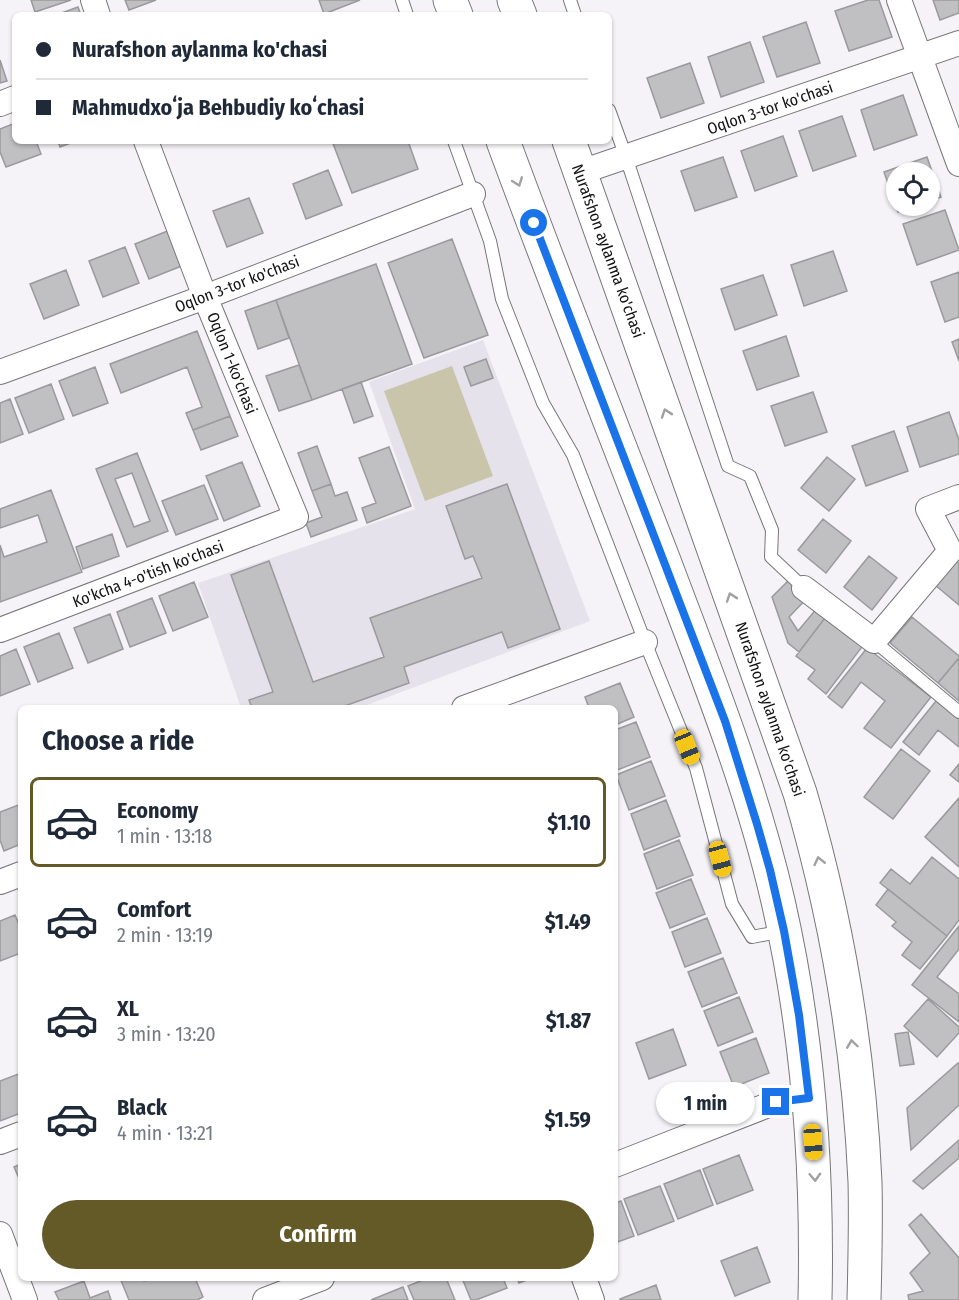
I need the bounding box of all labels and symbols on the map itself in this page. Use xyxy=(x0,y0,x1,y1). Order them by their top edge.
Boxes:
street label: Oqlon 3-tor ko'chasi xyxy=(705,78,835,138)
street label: Nurafshon aylanma ko'chasi xyxy=(568,162,648,340)
one-way arrow xyxy=(511,176,524,187)
route start xyxy=(520,209,547,236)
street label: Oqlon 3-tor ko'chasi xyxy=(172,252,302,316)
street label: Oqlon 1-ko'chasi xyxy=(203,309,261,417)
one-way arrow xyxy=(660,408,673,419)
street label: Ko'kcha 4-o'tish ko'chasi xyxy=(70,536,226,612)
one-way arrow xyxy=(725,592,738,602)
street label: Nurafshon aylanma ko'chasi xyxy=(731,619,809,799)
car xyxy=(672,727,702,767)
car xyxy=(707,839,733,879)
one-way arrow xyxy=(814,856,827,866)
one-way arrow xyxy=(847,1039,859,1048)
callout: 1 min xyxy=(656,1081,755,1123)
route end xyxy=(762,1088,789,1115)
car xyxy=(803,1123,823,1161)
one-way arrow xyxy=(808,1173,821,1182)

